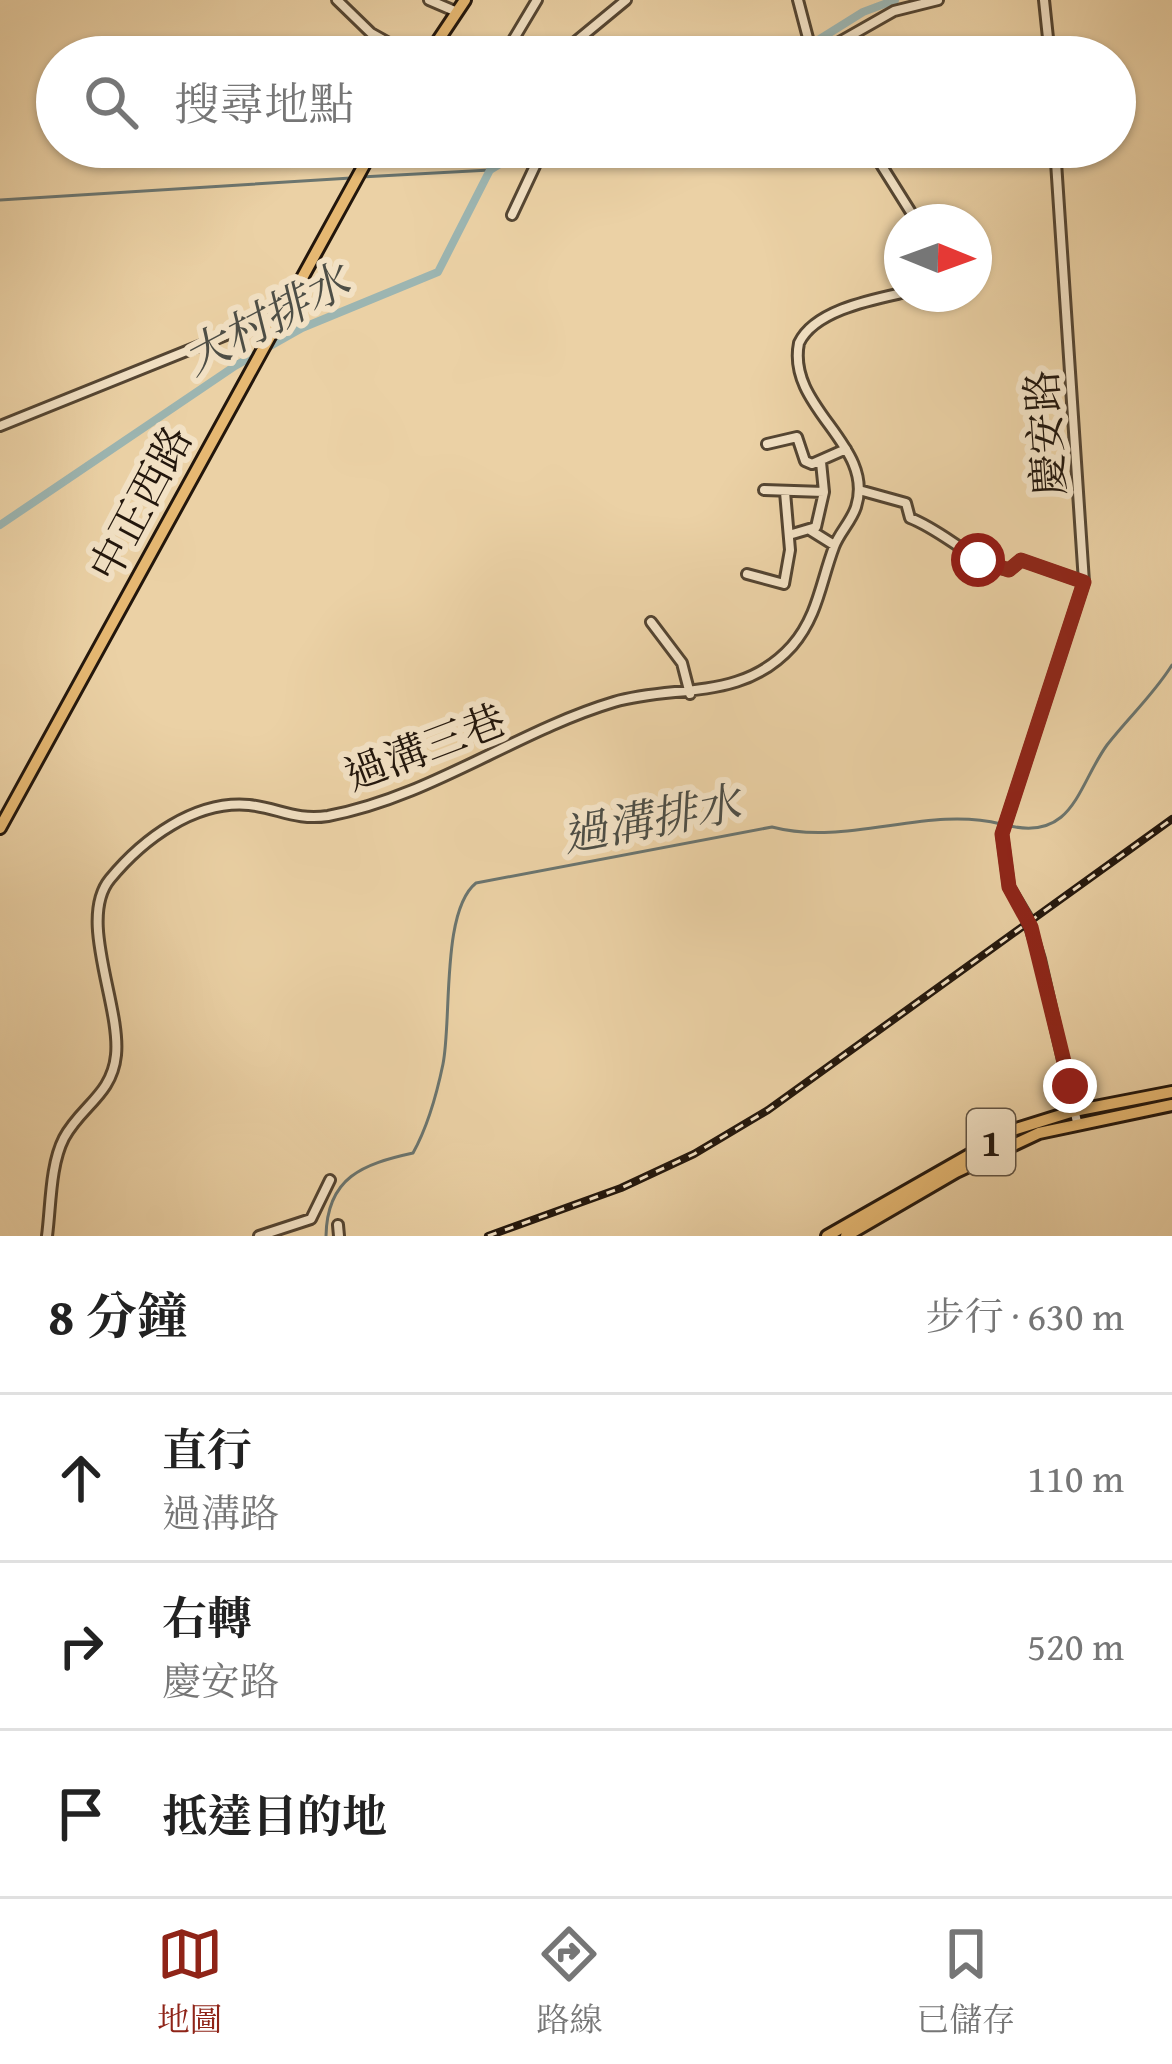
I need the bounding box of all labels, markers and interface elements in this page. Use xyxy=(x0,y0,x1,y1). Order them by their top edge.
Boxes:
search box xyxy=(36,36,1136,168)
icon: search xyxy=(78,69,144,135)
text: 搜尋地點 xyxy=(174,71,354,136)
north arrow xyxy=(884,204,992,312)
water label: 大村排水 xyxy=(171,246,364,390)
street label: 慶安路 xyxy=(1010,368,1079,498)
street label: 中正西路 xyxy=(73,414,206,591)
route start xyxy=(951,533,1005,587)
street label: 過溝三巷 xyxy=(335,688,514,805)
water label: 過溝排水 xyxy=(556,769,749,868)
route end xyxy=(1043,1059,1097,1113)
road number: 1 xyxy=(967,1109,1015,1175)
text: 8 分鐘 xyxy=(48,1278,188,1353)
text: 步行 · 630 m xyxy=(926,1287,1124,1344)
text: 直行 xyxy=(162,1417,252,1482)
icon: ahead xyxy=(48,1445,114,1511)
text: 110 m xyxy=(1027,1449,1124,1506)
text: 過溝路 xyxy=(162,1484,279,1541)
text: 右轉 xyxy=(162,1585,252,1650)
icon: right xyxy=(48,1613,114,1679)
text: 520 m xyxy=(1027,1617,1124,1674)
text: 慶安路 xyxy=(162,1652,279,1709)
icon: arrive xyxy=(48,1781,114,1847)
text: 抵達目的地 xyxy=(162,1783,387,1848)
tab: 地圖 xyxy=(157,1921,223,2043)
tab: 路線 xyxy=(536,1921,602,2043)
tab: 已儲存 xyxy=(916,1921,1015,2043)

